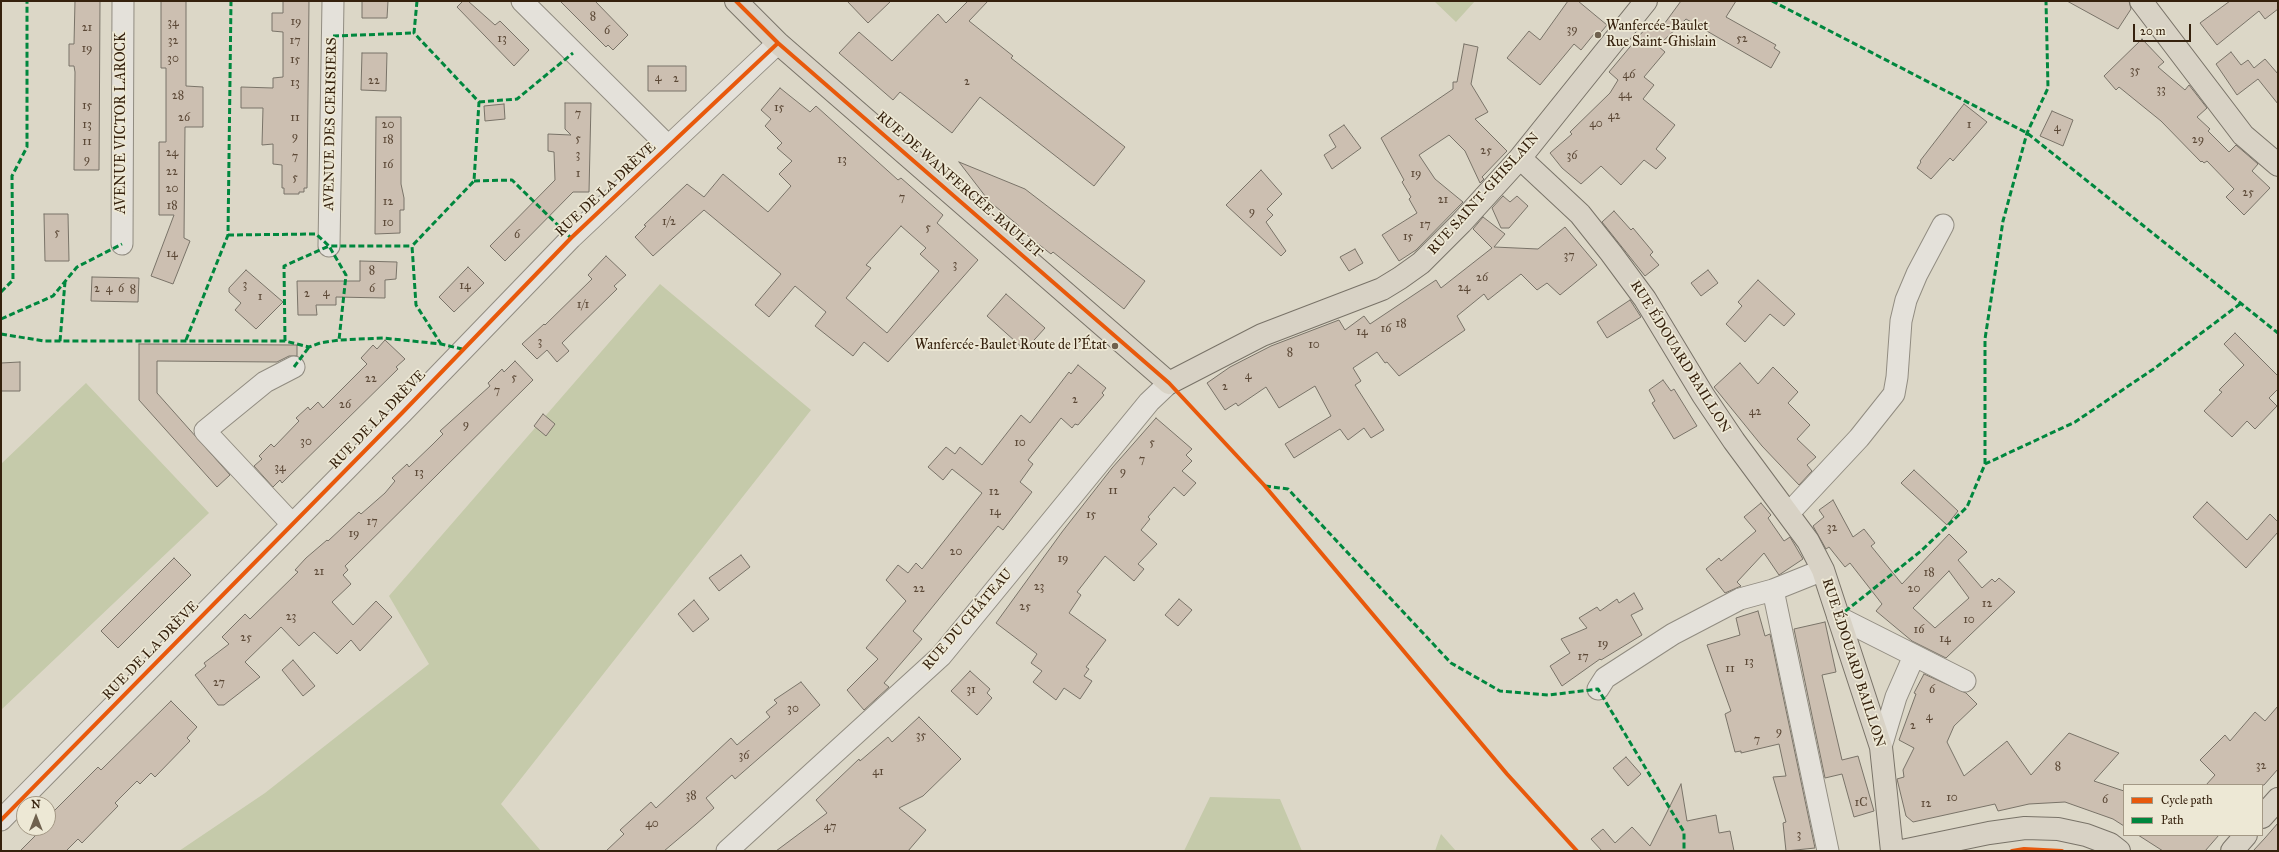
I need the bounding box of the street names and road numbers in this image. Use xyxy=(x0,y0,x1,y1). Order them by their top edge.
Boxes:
street label: AVENUE VICTOR LAROCK xyxy=(114,32,130,214)
street label: AVENUE DES CERISIERS xyxy=(321,37,341,211)
street label: RUE DE WANFERCÉE-BAULET xyxy=(873,108,1045,262)
street label: RUE SAINT-GHISLAIN xyxy=(1425,129,1543,259)
street label: RUE DE LA DRÈVE xyxy=(552,139,660,241)
street label: RUE ÉDOUARD BAILLON xyxy=(1626,278,1734,436)
street label: RUE DE LA DRÈVE xyxy=(326,367,430,473)
street label: RUE DU CHÂTEAU xyxy=(919,566,1017,674)
street label: RUE ÉDOUARD BAILLON xyxy=(1818,576,1888,750)
street label: RUE DE LA DRÈVE xyxy=(99,598,203,704)

